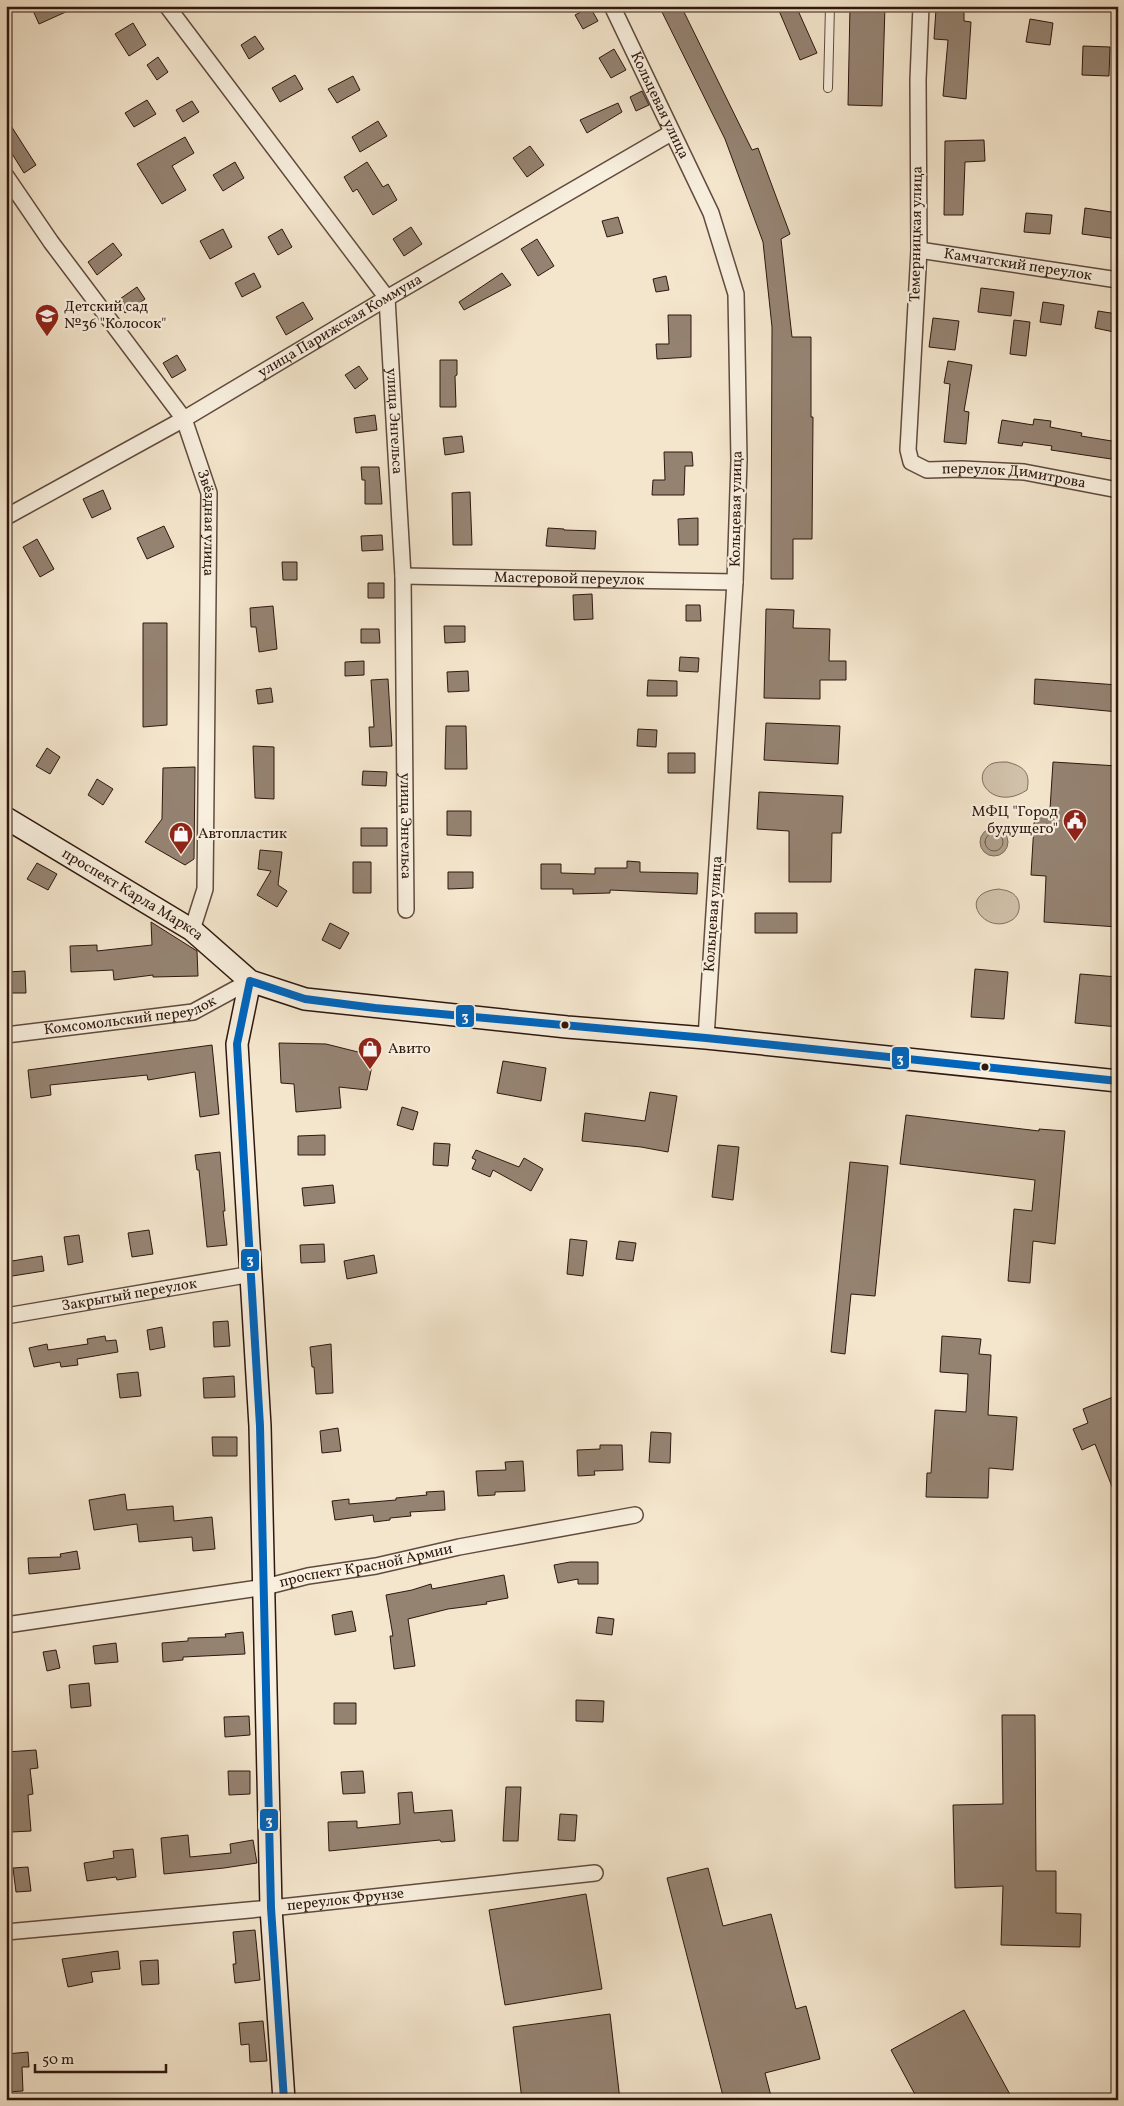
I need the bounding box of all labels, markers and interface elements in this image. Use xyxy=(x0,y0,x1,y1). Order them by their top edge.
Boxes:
street label: Кольцевая улица xyxy=(625,48,694,162)
street label: Темерницкая улица xyxy=(905,166,929,302)
street label: Камчатский переулок xyxy=(942,243,1093,286)
street label: улица Парижская Коммуна xyxy=(254,269,426,383)
place label: Детский сад №36 "Колосок" xyxy=(64,297,166,335)
school or university icon: Детский сад №36 "Колосок" xyxy=(34,303,60,337)
street label: улица Энгельса xyxy=(381,367,408,475)
street label: Кольцевая улица xyxy=(725,451,749,567)
street label: переулок Димитрова xyxy=(942,458,1088,494)
street label: Звёздная улица xyxy=(191,467,220,576)
street label: Мастеровой переулок xyxy=(494,567,644,591)
street label: улица Энгельса xyxy=(394,773,416,879)
place label: МФЦ "Город будущего" xyxy=(972,802,1059,840)
public building icon: МФЦ "Город будущего" xyxy=(1062,808,1088,842)
shop icon: Автопластик xyxy=(168,821,194,855)
place label: Автопластик xyxy=(198,824,287,845)
street label: проспект Карла Маркса xyxy=(58,843,208,946)
street label: Кольцевая улица xyxy=(699,855,729,973)
street label: Комсомольский переулок xyxy=(43,991,220,1041)
line badge: 3 xyxy=(455,1004,475,1028)
text: 3 xyxy=(461,1008,469,1027)
unlabelled marker xyxy=(560,1020,570,1030)
shop icon: Авито xyxy=(357,1036,383,1070)
place label: Авито xyxy=(388,1039,431,1060)
line badge: 3 xyxy=(891,1046,910,1070)
text: 3 xyxy=(896,1050,904,1069)
unlabelled marker xyxy=(980,1062,990,1072)
line badge: 3 xyxy=(240,1248,260,1272)
text: 3 xyxy=(246,1251,254,1270)
street label: Закрытый переулок xyxy=(60,1273,198,1317)
street label: проспект Красной Армии xyxy=(277,1538,455,1593)
line badge: 3 xyxy=(259,1808,279,1832)
text: 3 xyxy=(265,1812,273,1831)
street label: переулок Фрунзе xyxy=(286,1883,405,1917)
scale bar xyxy=(35,2041,166,2073)
text: 50 m xyxy=(42,2050,74,2071)

